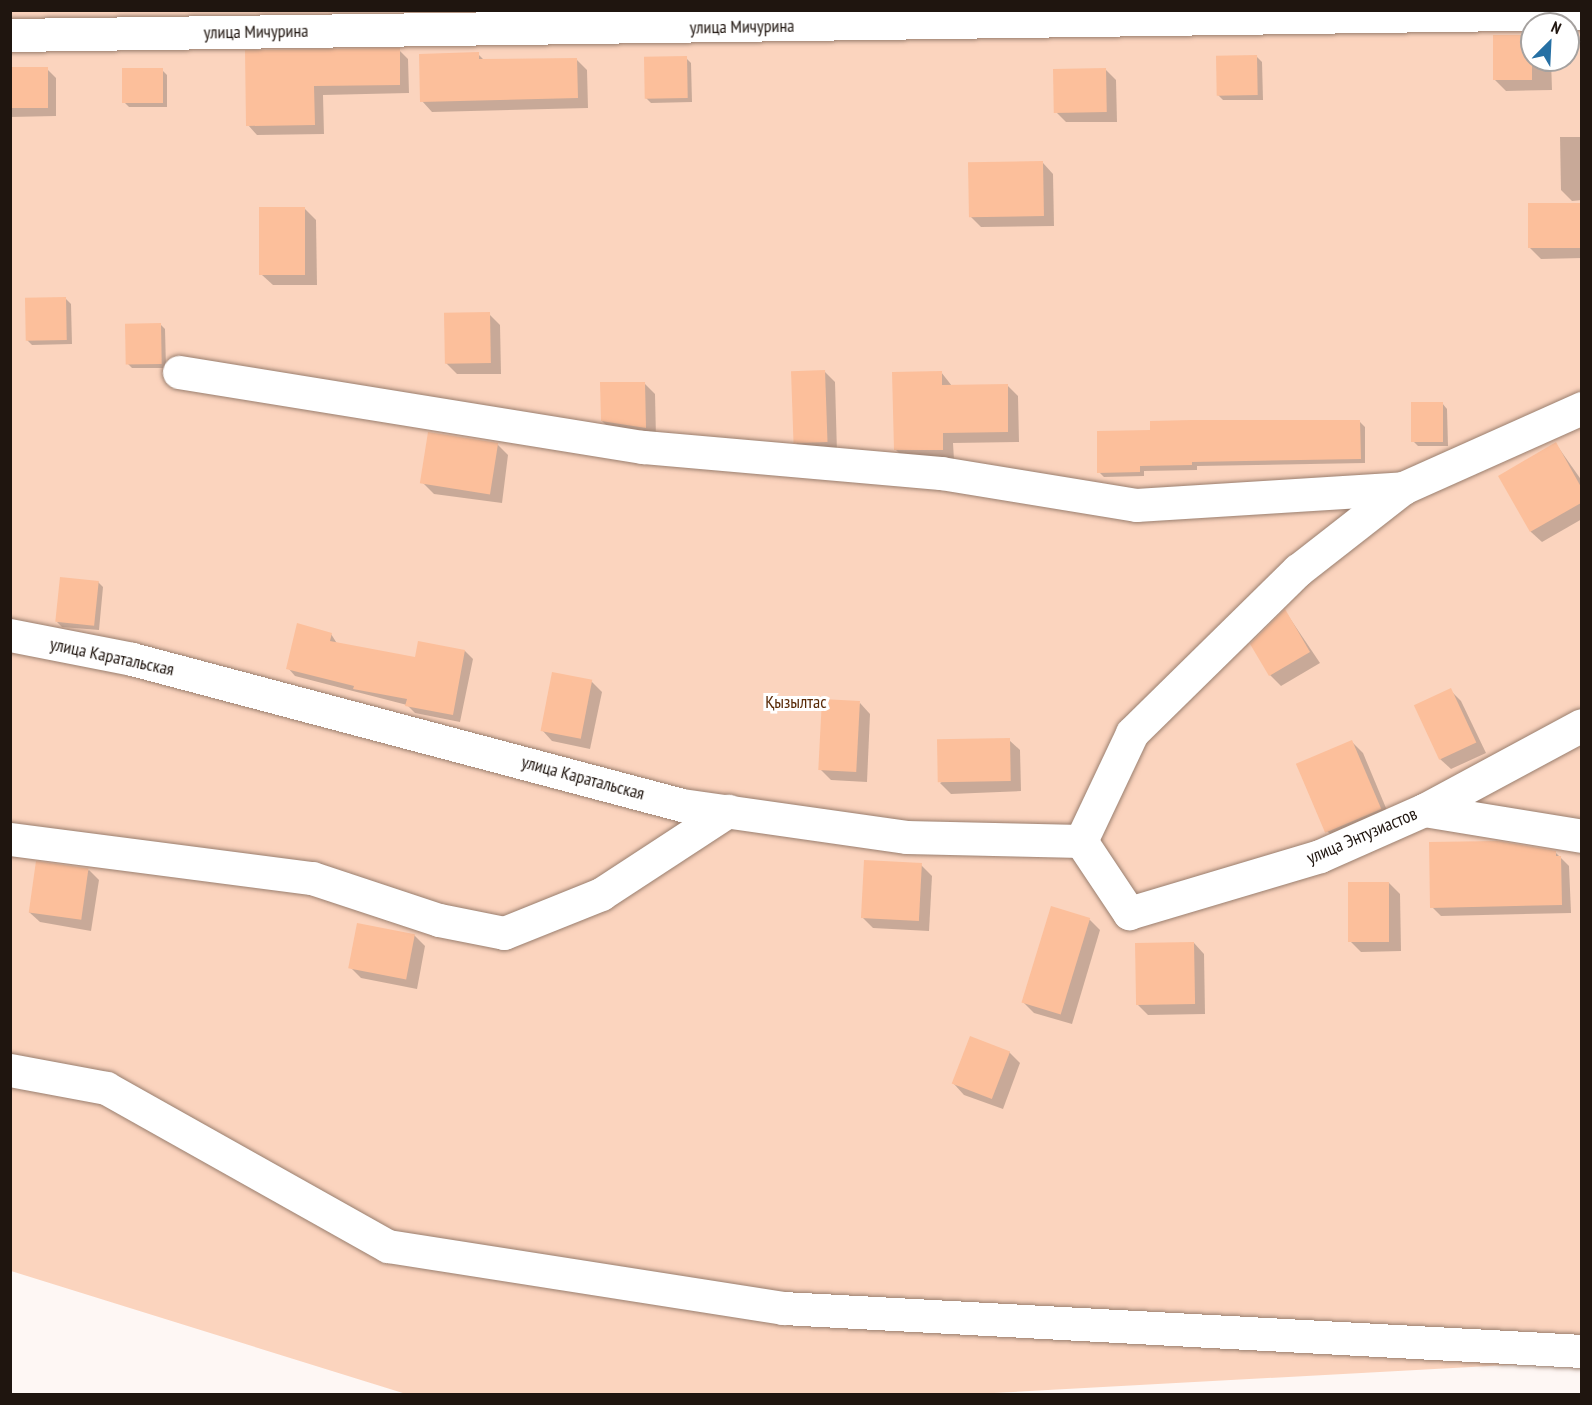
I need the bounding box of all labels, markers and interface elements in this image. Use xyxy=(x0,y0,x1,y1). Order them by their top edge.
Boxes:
north arrow xyxy=(1520,12,1580,72)
street label: улица Мичурина xyxy=(689,15,795,39)
text: N xyxy=(1548,16,1565,38)
street label: улица Мичурина xyxy=(203,20,309,44)
street label: улица Каратальская xyxy=(48,633,176,681)
park label: Қызылтас xyxy=(765,691,827,713)
street label: улица Каратальская xyxy=(519,751,647,805)
street label: улица Энтузиастов xyxy=(1304,803,1420,869)

